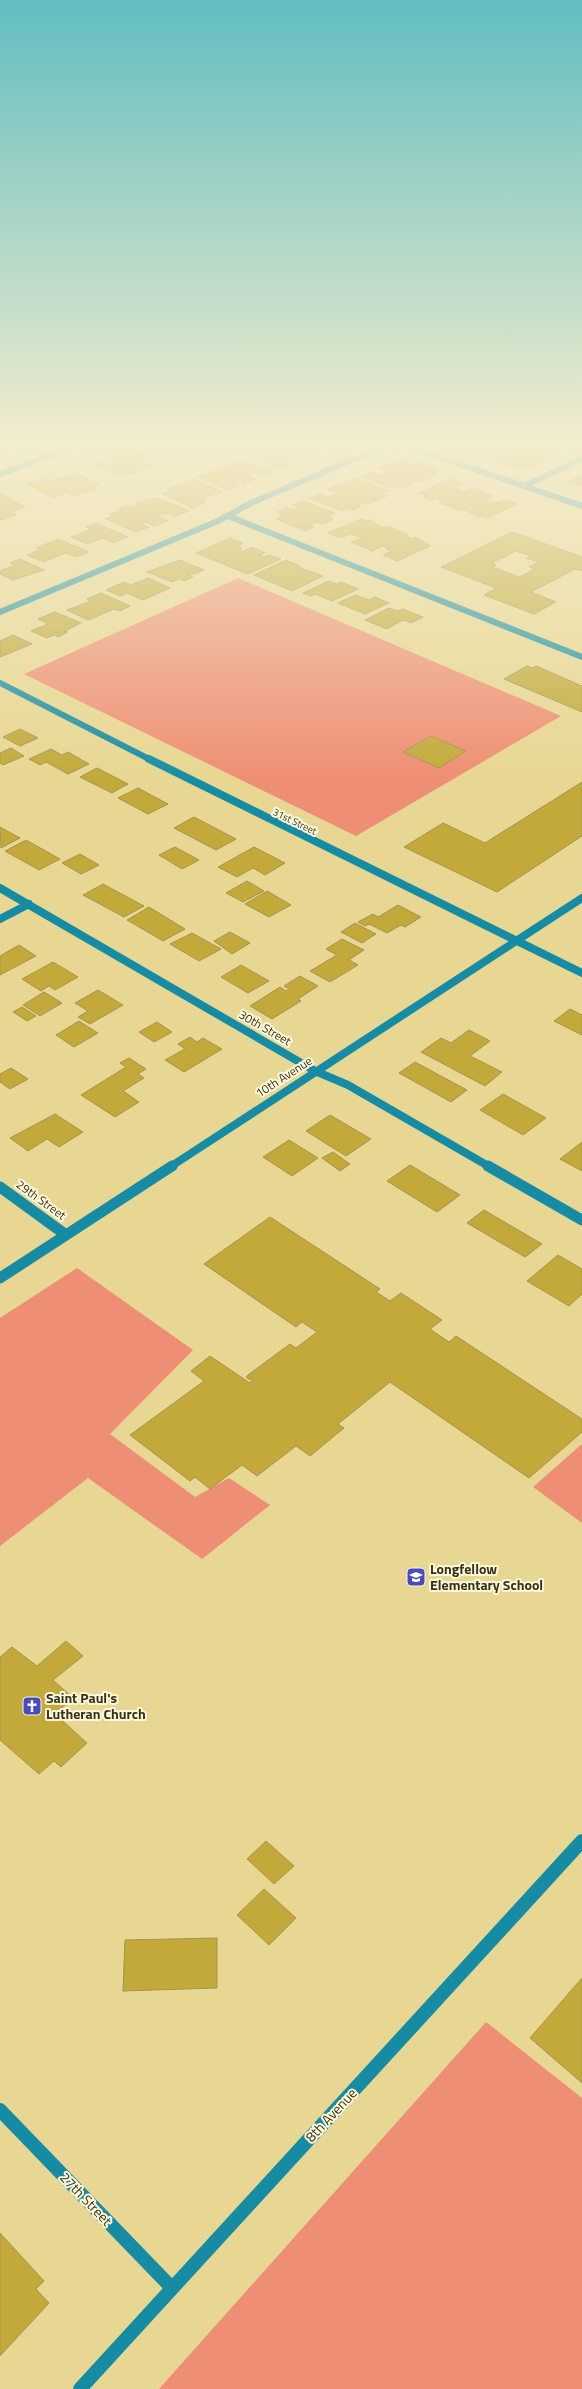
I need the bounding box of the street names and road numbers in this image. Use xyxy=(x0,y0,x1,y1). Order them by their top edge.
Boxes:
street label: 31st Street xyxy=(270,804,320,839)
street label: 30th Street xyxy=(236,1005,296,1051)
street label: 10th Avenue xyxy=(252,1051,316,1102)
street label: 29th Street xyxy=(12,1175,71,1225)
street label: 8th Avenue xyxy=(300,2083,361,2146)
street label: 27th Street xyxy=(55,2167,117,2230)

